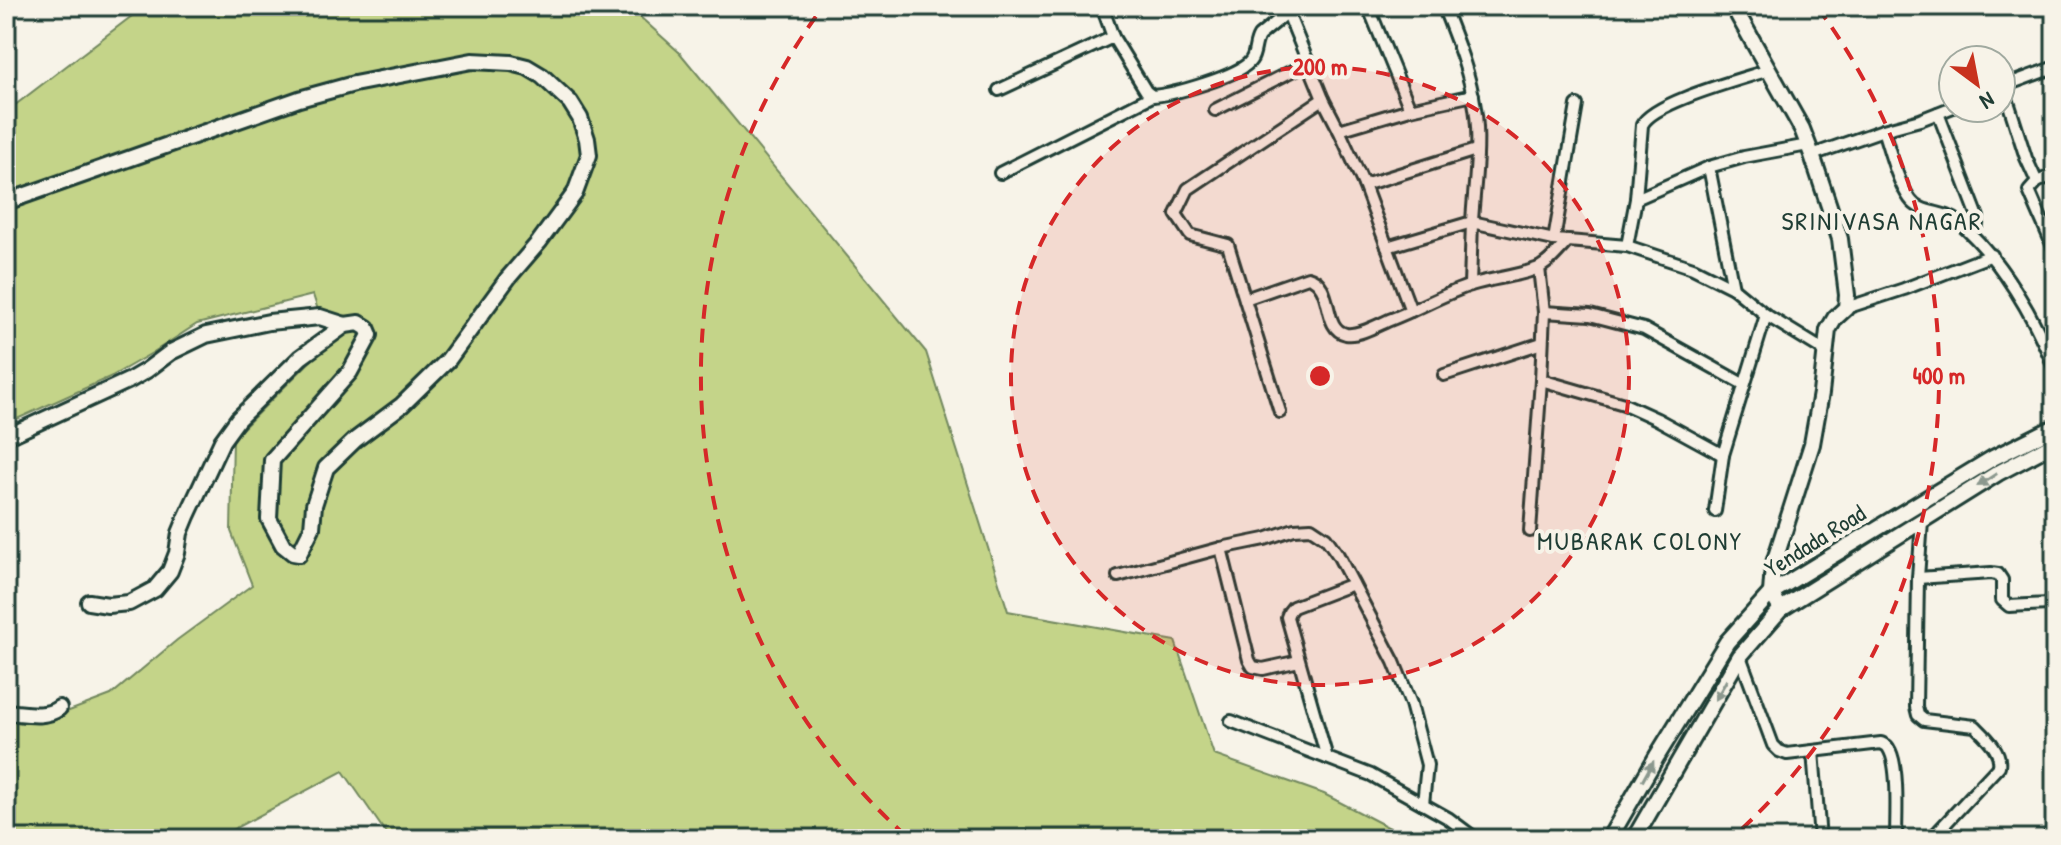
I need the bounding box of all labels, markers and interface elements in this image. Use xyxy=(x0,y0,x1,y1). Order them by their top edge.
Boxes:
north arrow xyxy=(1937,44,2017,124)
text: 200 m xyxy=(1293,50,1347,82)
text: N xyxy=(1974,85,2001,117)
district label: SRINIVASA NAGAR xyxy=(1781,203,1983,238)
text: 400 m xyxy=(1913,359,1965,391)
centre of rings xyxy=(1306,362,1334,390)
one-way arrow xyxy=(1976,473,1997,488)
street label: Yendada Road xyxy=(1758,497,1871,584)
district label: MUBARAK COLONY xyxy=(1537,523,1743,558)
one-way arrow xyxy=(1714,679,1728,701)
one-way arrow xyxy=(1642,760,1655,783)

